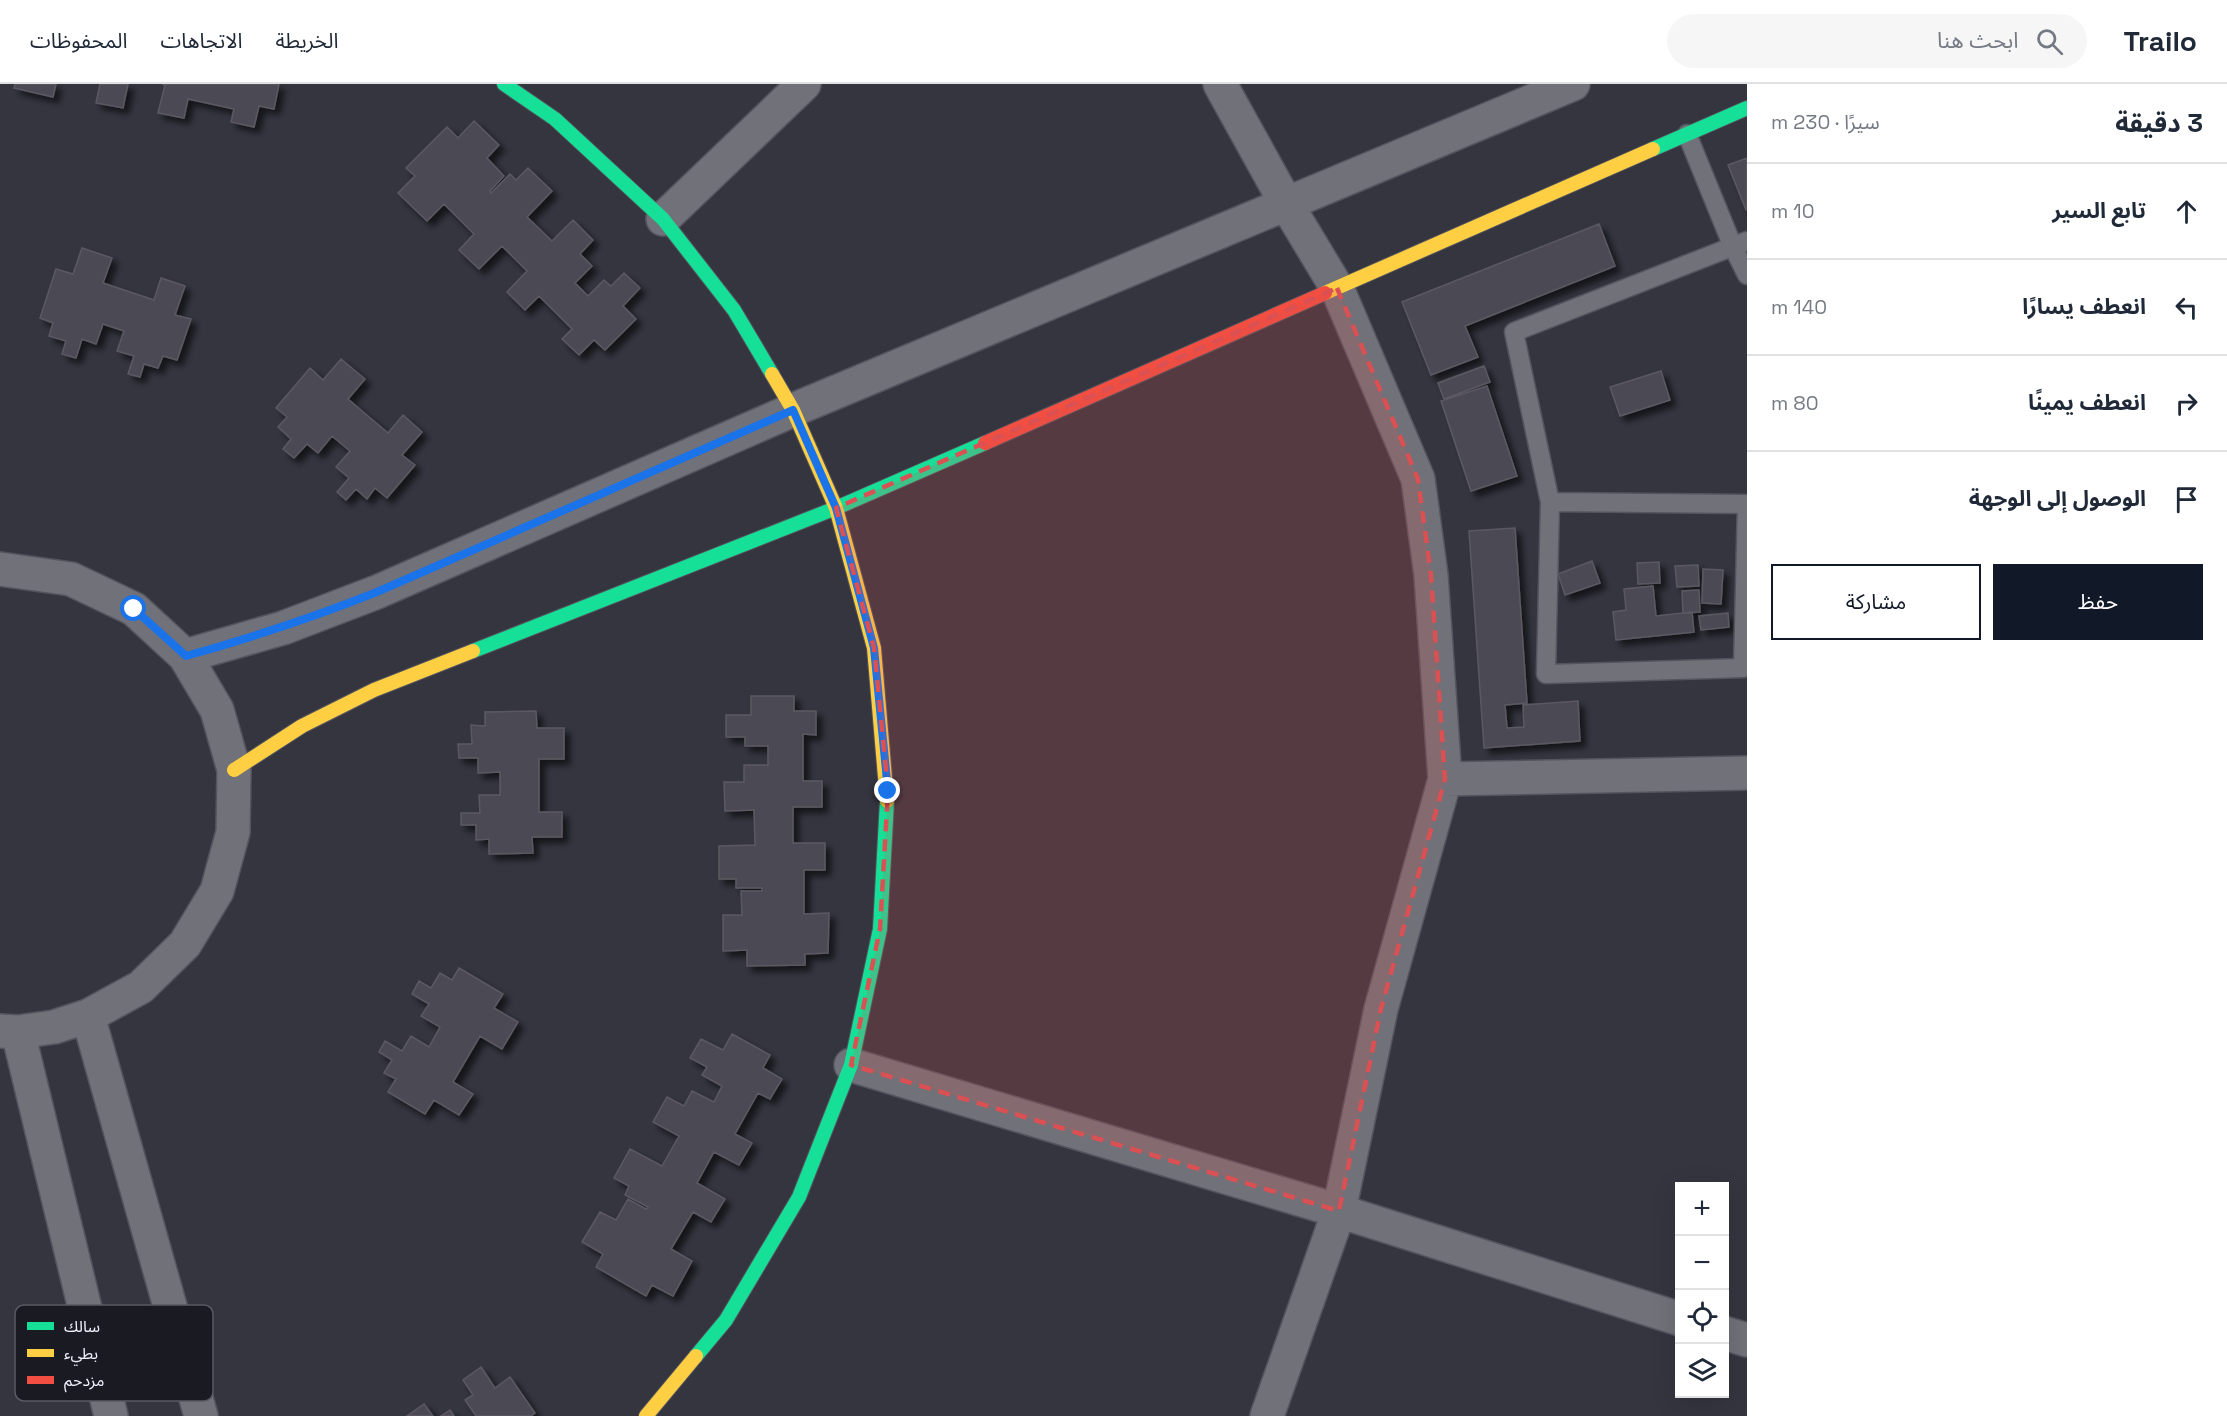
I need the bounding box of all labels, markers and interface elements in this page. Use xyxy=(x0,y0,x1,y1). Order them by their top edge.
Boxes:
search box xyxy=(1667,14,2087,68)
text: Trailo xyxy=(2123,23,2197,59)
icon: search xyxy=(2033,25,2066,58)
text: ابحث هنا xyxy=(1937,26,2018,54)
text: المحفوظات xyxy=(30,27,127,54)
text: الاتجاهات xyxy=(160,27,242,54)
text: الخريطة xyxy=(275,27,338,54)
text: 3 دقيقة xyxy=(2115,106,2203,140)
text: سيرًا · 230 m xyxy=(1771,109,1880,135)
icon: ahead xyxy=(2170,195,2203,228)
text: تابع السير xyxy=(2052,196,2146,224)
text: 10 m xyxy=(1771,198,1815,224)
icon: left xyxy=(2170,291,2203,324)
text: انعطف يسارًا xyxy=(2022,292,2146,320)
text: 140 m xyxy=(1771,294,1827,320)
icon: right xyxy=(2170,387,2203,420)
text: انعطف يمينًا xyxy=(2028,388,2146,416)
text: 80 m xyxy=(1771,390,1819,416)
icon: arrive xyxy=(2170,483,2203,516)
text: الوصول إلى الوجهة xyxy=(1969,484,2146,512)
button: مشاركة xyxy=(1771,564,1981,640)
button: حفظ xyxy=(1993,564,2203,640)
route start xyxy=(120,595,146,621)
route end xyxy=(874,777,900,803)
map controls xyxy=(1675,1182,1729,1398)
button: + xyxy=(1675,1182,1729,1236)
button: − xyxy=(1675,1236,1729,1290)
button: locate xyxy=(1675,1290,1729,1344)
legend xyxy=(15,1305,213,1401)
text: سالك xyxy=(64,1316,100,1337)
text: بطيء xyxy=(64,1343,98,1366)
button: layers xyxy=(1675,1344,1729,1398)
text: مزدحم xyxy=(64,1370,104,1393)

